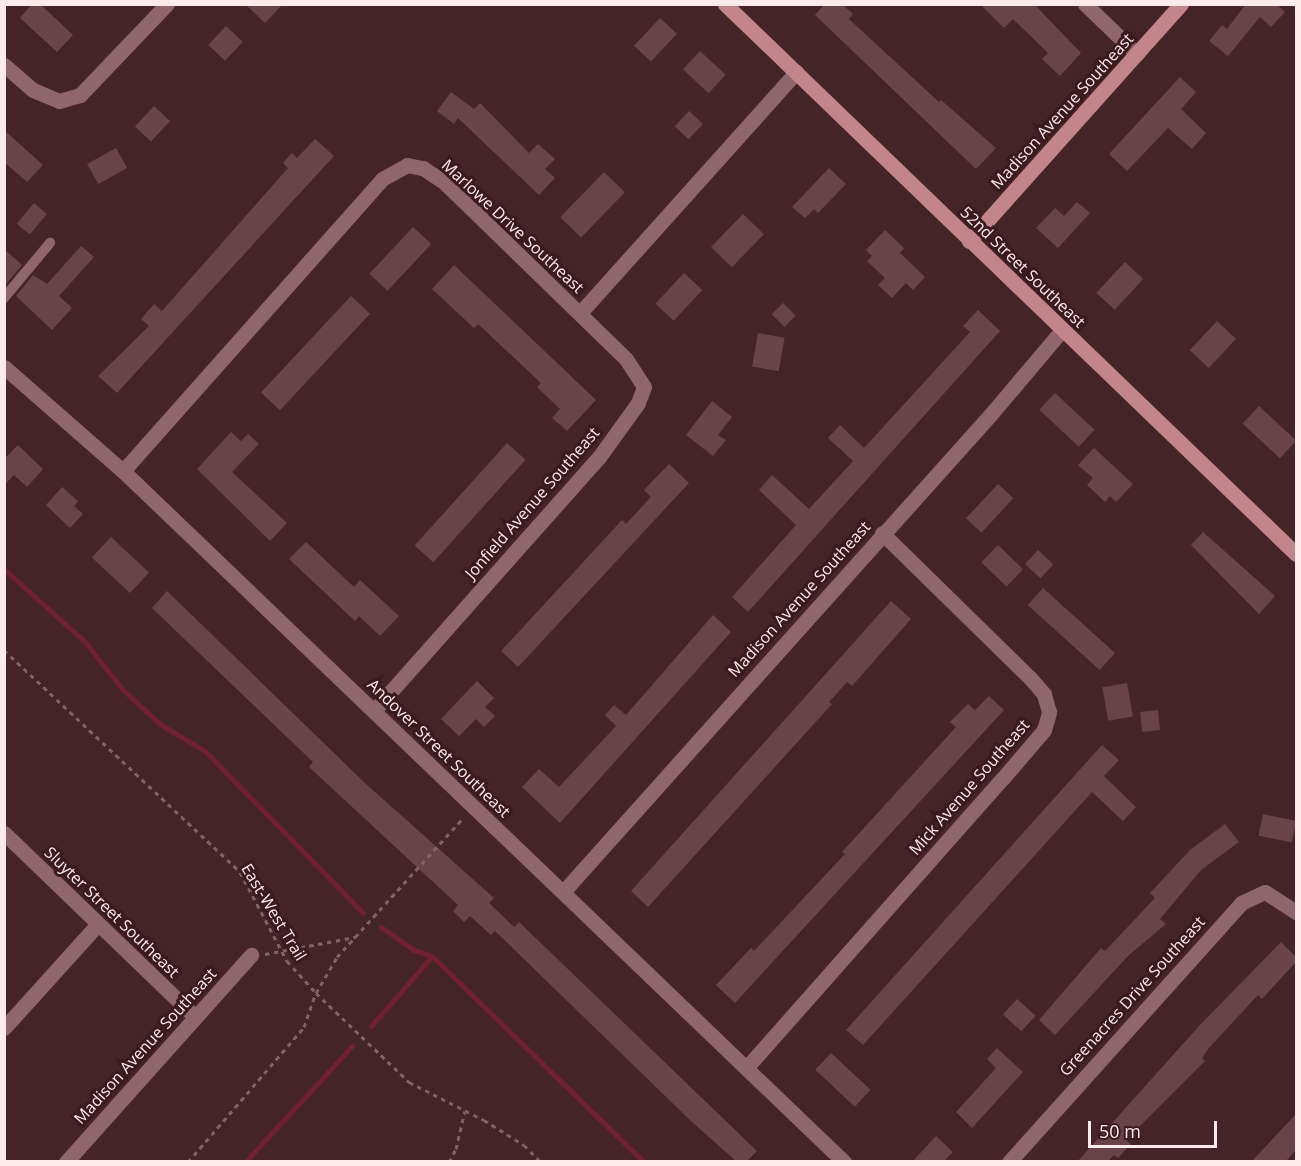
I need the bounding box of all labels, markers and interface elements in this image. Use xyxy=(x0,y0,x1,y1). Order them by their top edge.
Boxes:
street label: Madison Avenue Southeast xyxy=(987,29,1137,193)
street label: Marlowe Drive Southeast xyxy=(438,155,588,297)
street label: 52nd Street Southeast xyxy=(957,202,1089,332)
street label: Jonfield Avenue Southeast xyxy=(461,423,603,583)
street label: Madison Avenue Southeast xyxy=(724,517,874,681)
street label: Andover Street Southeast xyxy=(364,675,514,821)
street label: Mick Avenue Southeast xyxy=(905,715,1033,859)
street label: Sluyter Street Southeast xyxy=(41,843,183,981)
street label: East-West Trail xyxy=(237,860,311,964)
street label: Greenacres Drive Southeast xyxy=(1055,912,1209,1080)
street label: Madison Avenue Southeast xyxy=(70,964,220,1128)
scale bar xyxy=(1091,1109,1220,1147)
text: 50 m xyxy=(1099,1119,1141,1143)

